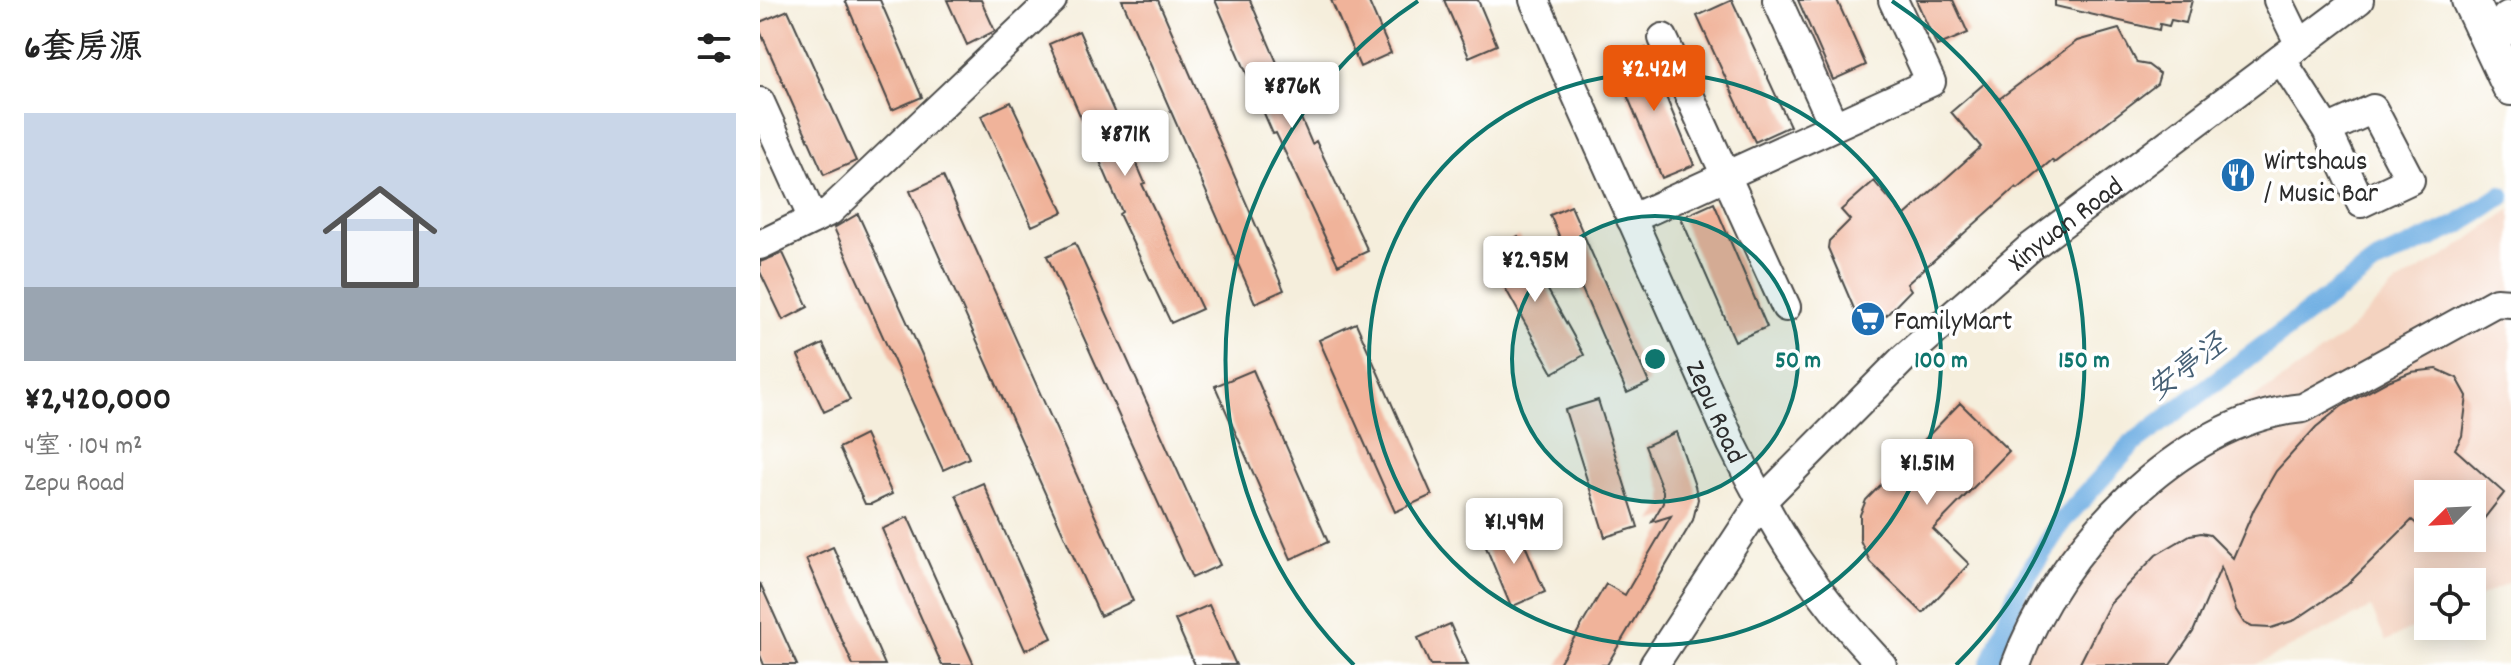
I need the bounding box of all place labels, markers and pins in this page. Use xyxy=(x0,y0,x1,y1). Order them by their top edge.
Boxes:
pin: ¥2.42M xyxy=(1589,45,1719,113)
pin: ¥876K xyxy=(1236,62,1348,130)
pin: ¥871K xyxy=(1069,110,1181,178)
place label: Wirtshaus / Music Bar xyxy=(2264,144,2379,216)
restaurant icon: Wirtshaus / Music Bar xyxy=(2219,156,2257,194)
pin: ¥2.95M xyxy=(1470,236,1600,304)
supermarket icon: FamilyMart xyxy=(1849,300,1887,338)
place label: FamilyMart xyxy=(1894,304,2012,344)
centre of rings xyxy=(1641,345,1669,373)
pin: ¥1.51M xyxy=(1862,439,1992,507)
pin: ¥1.49M xyxy=(1449,498,1579,566)

